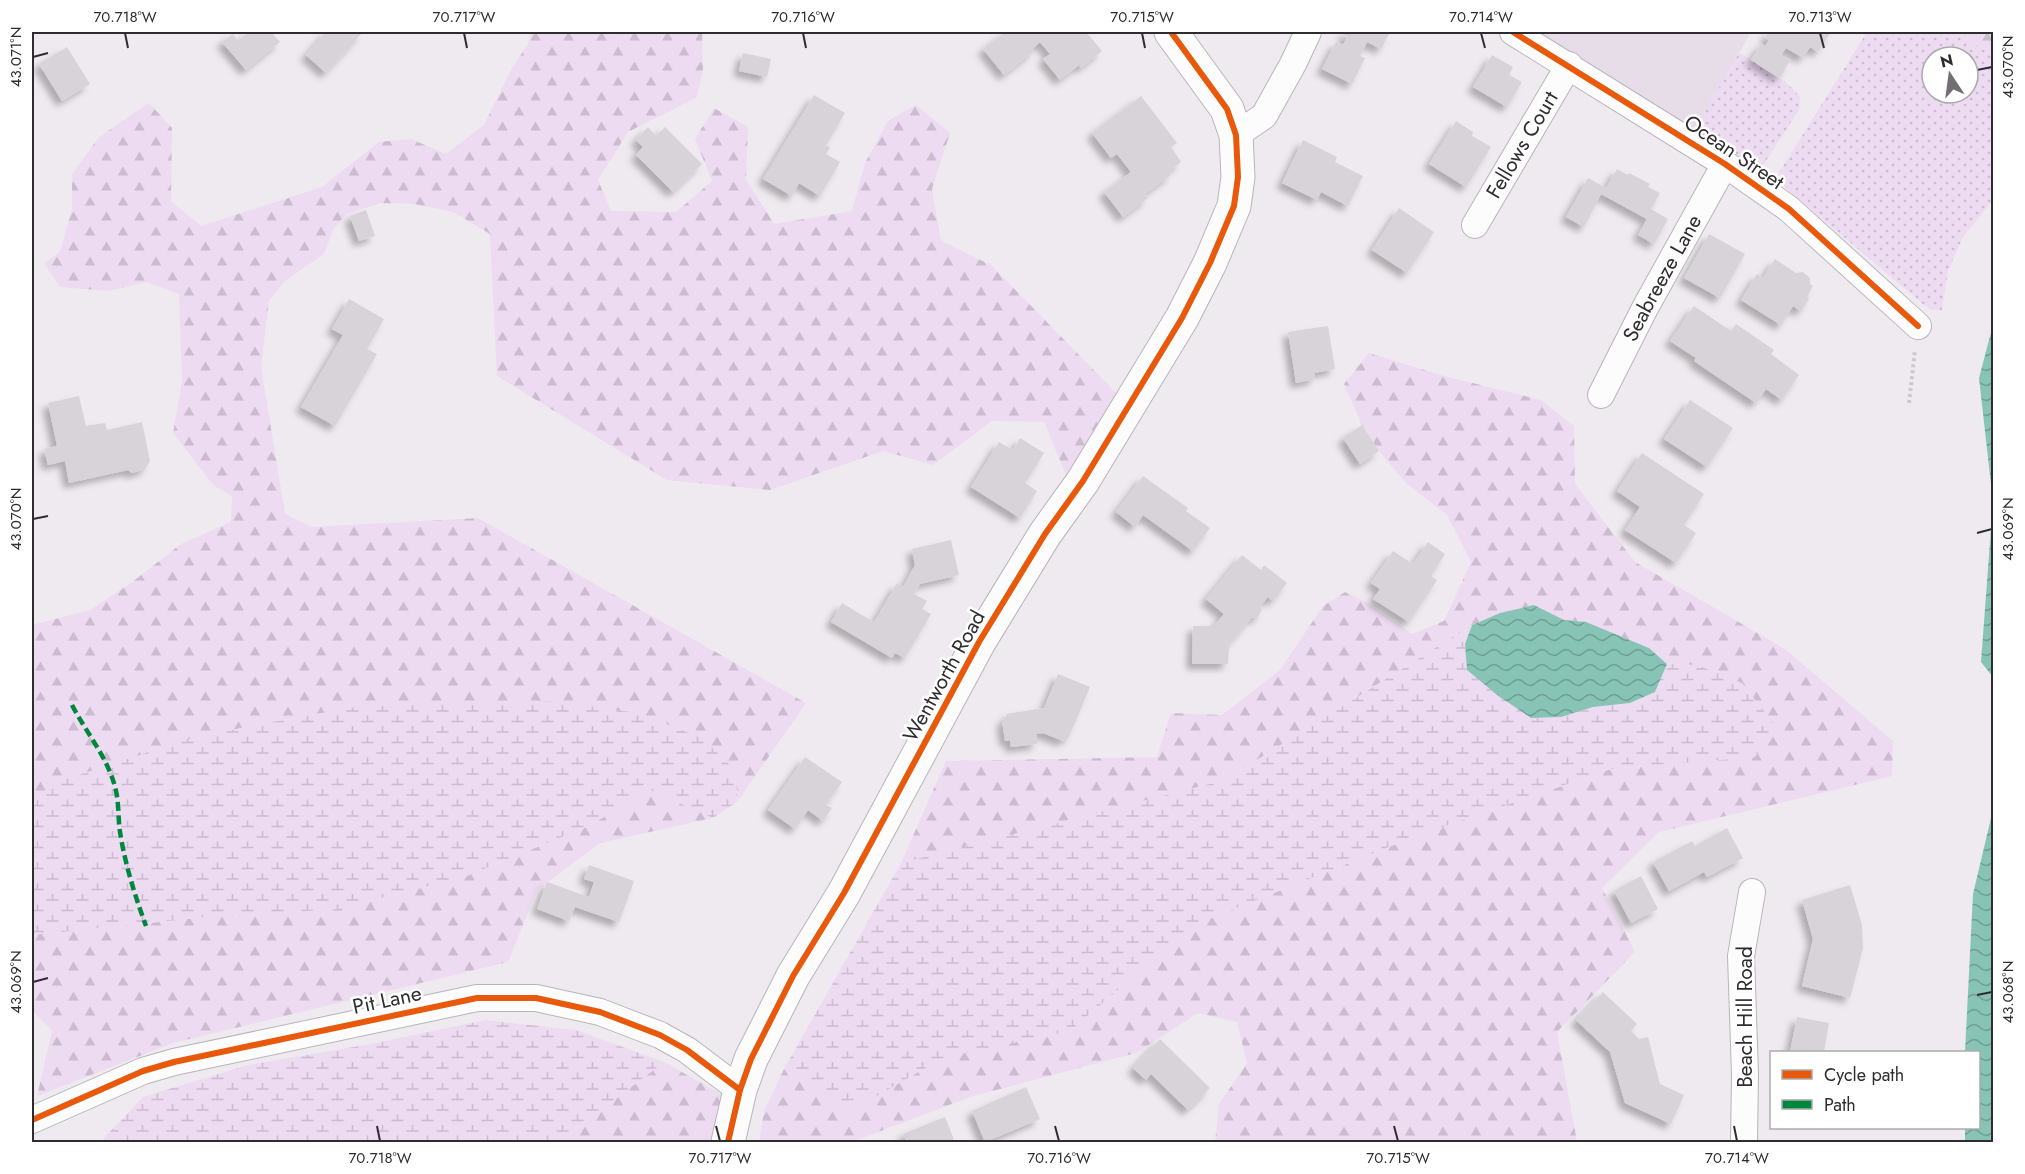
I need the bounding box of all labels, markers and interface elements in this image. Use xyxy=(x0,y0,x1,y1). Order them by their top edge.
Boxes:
text: 70.718°W xyxy=(93,6,157,28)
text: 70.717°W xyxy=(433,6,496,28)
text: 70.716°W xyxy=(771,6,835,28)
text: 70.715°W xyxy=(1110,6,1174,28)
text: 70.714°W xyxy=(1449,6,1513,28)
text: 70.713°W xyxy=(1788,6,1852,28)
text: 43.071°N xyxy=(5,27,27,87)
text: 43.070°N xyxy=(1997,36,2019,98)
north arrow xyxy=(1920,45,1980,105)
text: N xyxy=(1938,48,1956,74)
street label: Fellows Court xyxy=(1479,86,1565,204)
street label: Ocean Street xyxy=(1678,107,1790,197)
street label: Seabreeze Lane xyxy=(1615,209,1709,347)
text: 43.070°N xyxy=(5,488,27,550)
text: 43.069°N xyxy=(1997,497,2019,561)
street label: Wentworth Road xyxy=(895,605,993,747)
street label: Beach Hill Road xyxy=(1730,946,1760,1088)
text: 43.069°N xyxy=(5,950,27,1014)
text: 43.068°N xyxy=(1997,961,2019,1023)
street label: Pit Lane xyxy=(350,978,424,1022)
legend xyxy=(1770,1051,1980,1129)
text: Cycle path xyxy=(1824,1062,1904,1088)
text: Path xyxy=(1824,1092,1856,1118)
text: 70.718°W xyxy=(348,1147,412,1169)
text: 70.717°W xyxy=(689,1147,752,1169)
text: 70.716°W xyxy=(1027,1147,1091,1169)
text: 70.715°W xyxy=(1366,1147,1430,1169)
text: 70.714°W xyxy=(1705,1147,1769,1169)

